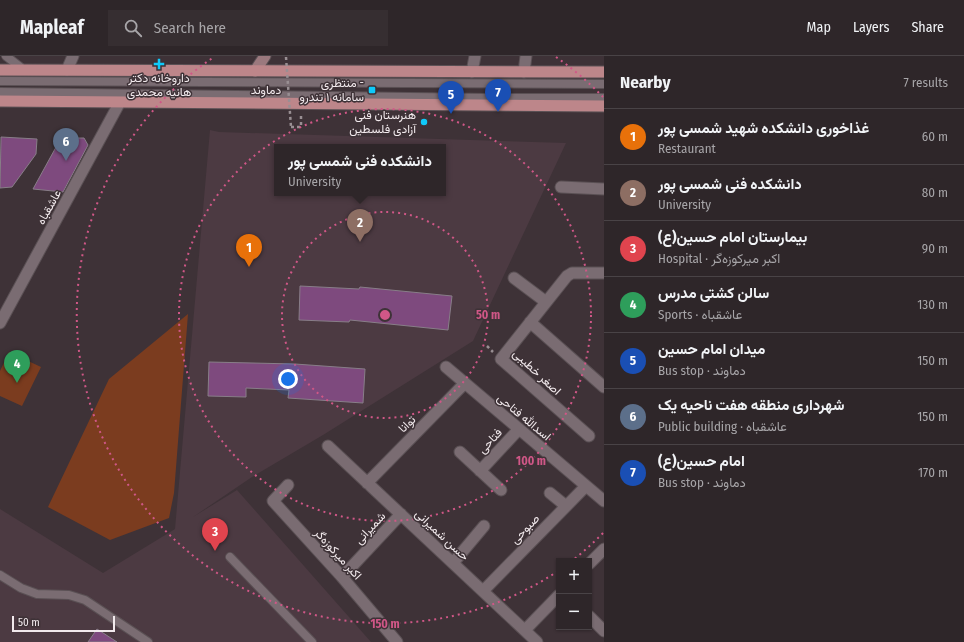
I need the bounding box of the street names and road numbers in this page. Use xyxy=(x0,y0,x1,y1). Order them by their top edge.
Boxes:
street label: دماوند xyxy=(251,83,281,98)
street label: عاشقباه xyxy=(34,187,64,227)
street label: اصغر خطیبی xyxy=(509,346,564,399)
street label: اسدالله فتاحی xyxy=(494,391,554,444)
street label: توانا xyxy=(396,412,419,436)
street label: فتاحی xyxy=(475,426,506,457)
street label: حسن شمیرانی xyxy=(411,507,472,564)
street label: شمیرانی xyxy=(352,509,389,548)
street label: صبوحی xyxy=(508,511,543,547)
street label: اکبر میرکوزه‌گر xyxy=(310,525,365,583)

